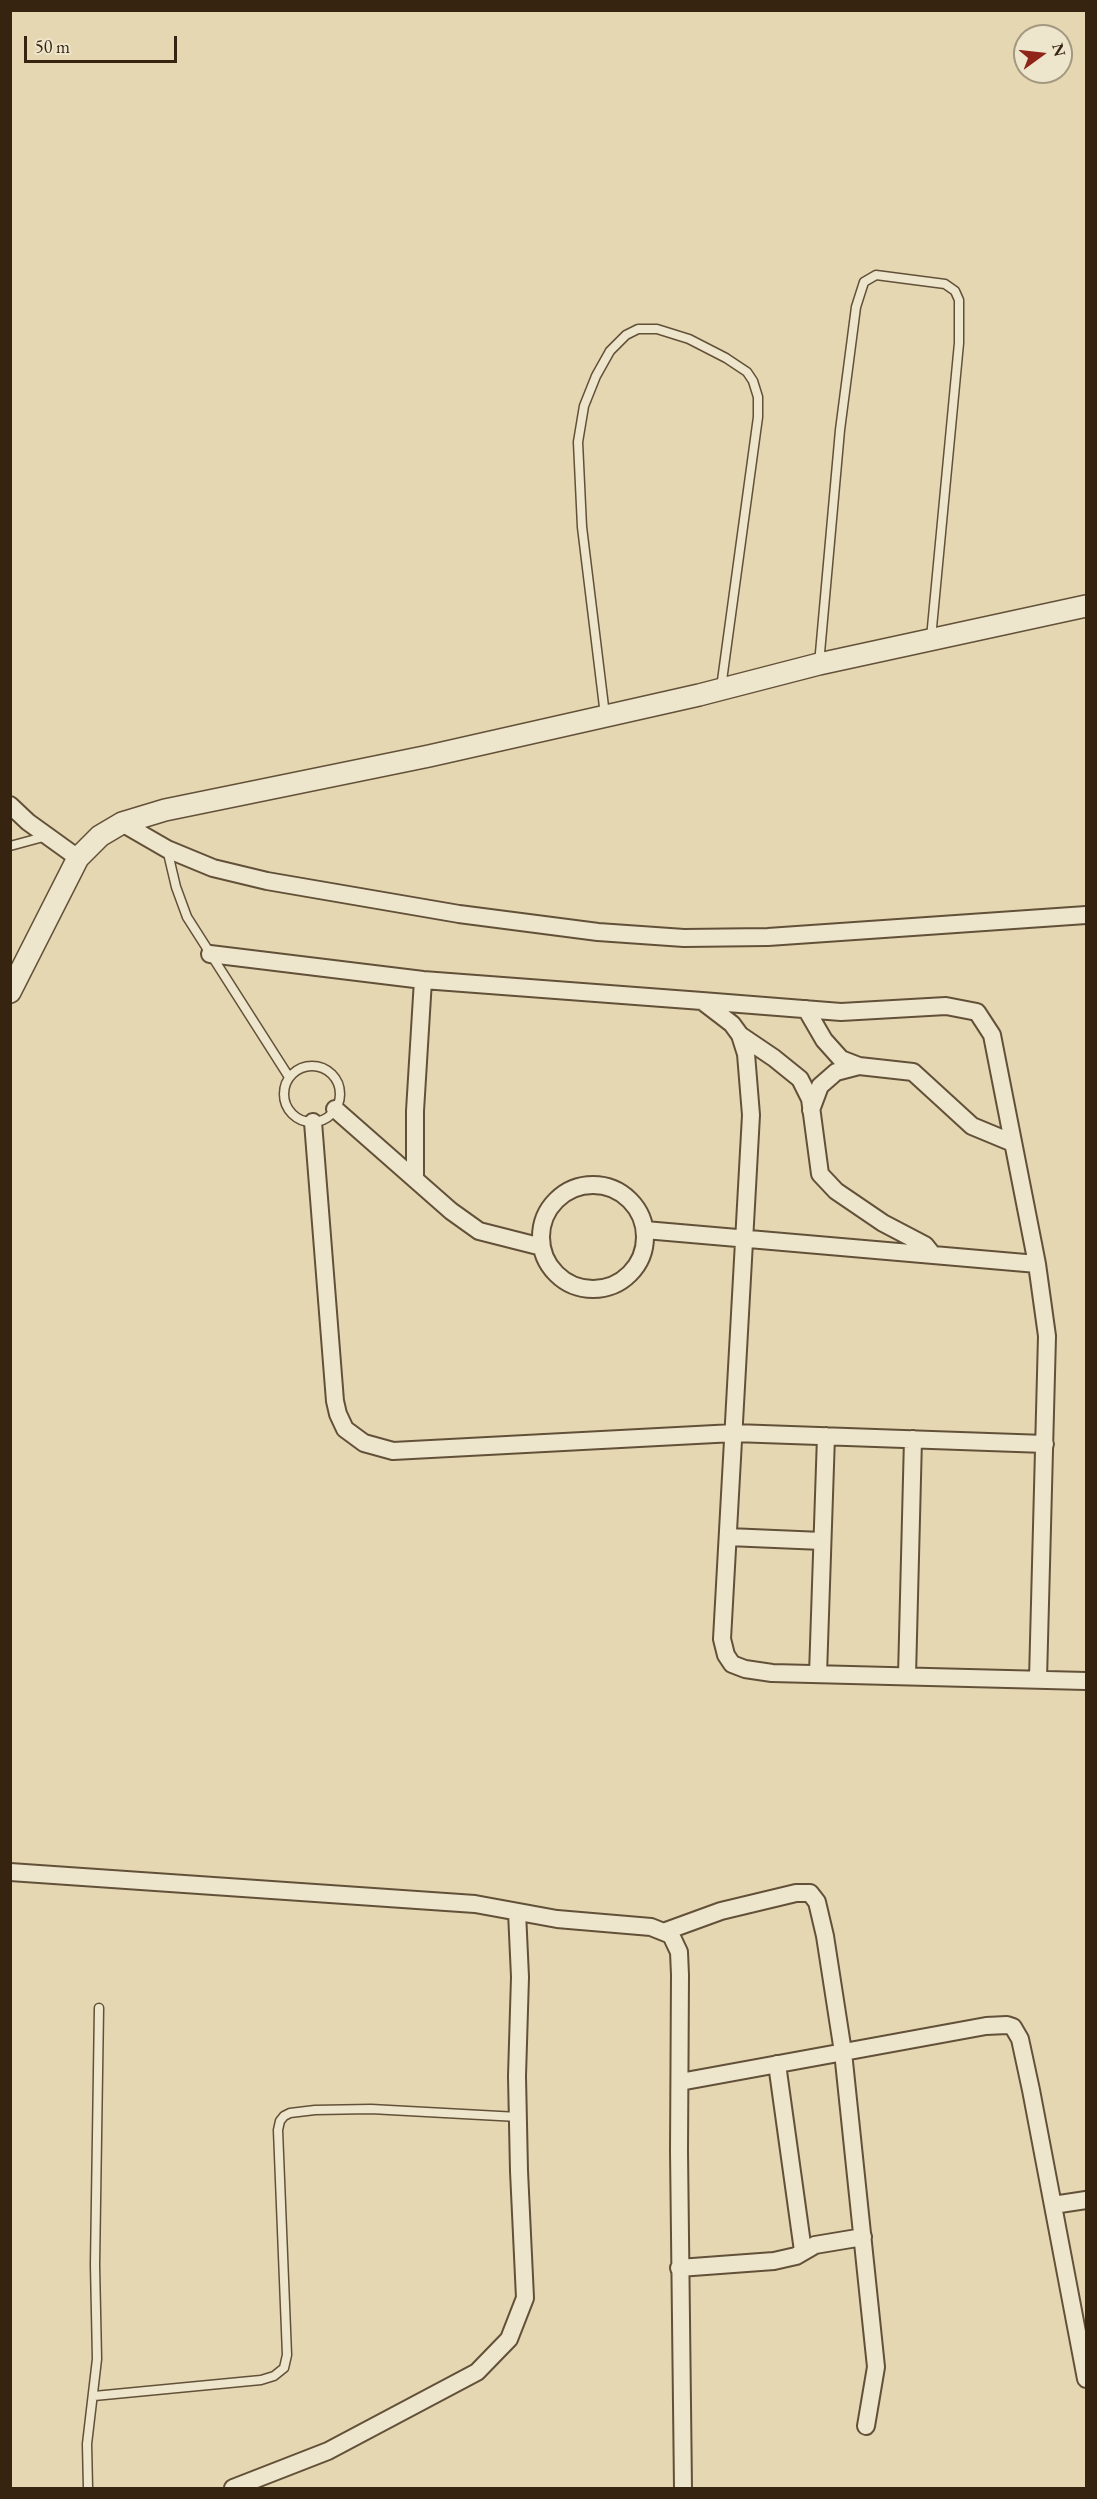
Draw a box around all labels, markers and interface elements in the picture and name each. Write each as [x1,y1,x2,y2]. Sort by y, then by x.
scale bar [27,24,180,62]
north arrow [1013,24,1073,84]
text: 50 m [35,35,70,58]
text: N [1047,41,1071,59]

